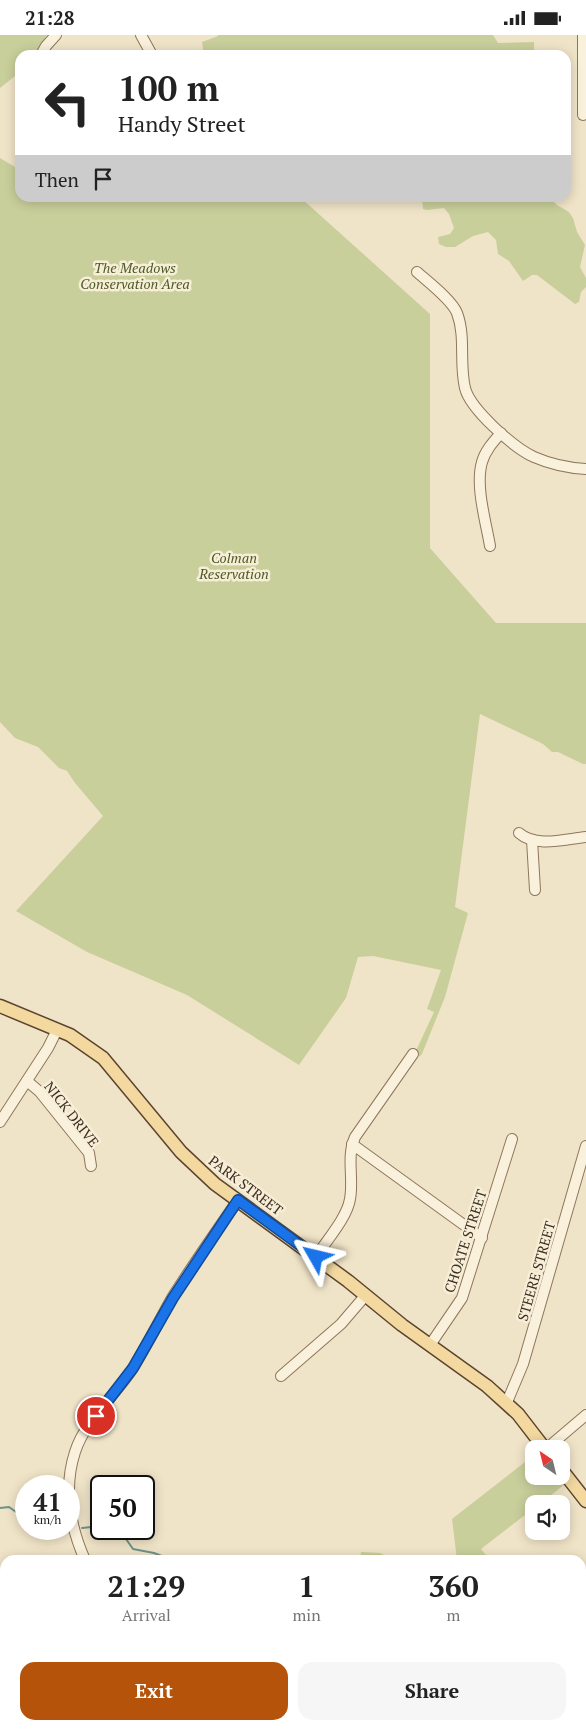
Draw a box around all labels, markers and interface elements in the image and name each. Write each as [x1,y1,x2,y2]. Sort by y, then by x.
text: 21:28 [25,5,74,30]
text: 100 m [118,65,219,111]
icon: left [35,70,100,135]
text: Handy Street [118,109,246,138]
icon: arrive [89,165,117,193]
text: Then [35,167,79,192]
park label: The Meadows Conservation Area [80,258,190,293]
park label: Colman Reservation [198,548,269,583]
street label: NICK DRIVE [40,1077,104,1151]
street label: PARK STREET [205,1151,287,1219]
street label: CHOATE STREET [439,1187,491,1295]
street label: STEERE STREET [513,1219,559,1323]
position arrow [289,1230,341,1282]
pin [75,1395,117,1437]
icon: arrive [82,1402,110,1430]
north arrow [525,1440,570,1485]
map controls [525,1440,570,1540]
speed limit sign: 50 [90,1475,155,1540]
text: 41 [33,1485,62,1518]
button: sound [525,1495,570,1540]
text: km/h [34,1512,61,1527]
text: 21:29 [107,1566,185,1606]
text: 1 [298,1566,315,1606]
text: 360 [428,1566,479,1606]
text: Arrival [122,1604,171,1626]
text: min [293,1604,321,1626]
text: m [446,1604,460,1626]
button: Exit [20,1662,288,1720]
button: Share [298,1662,566,1720]

